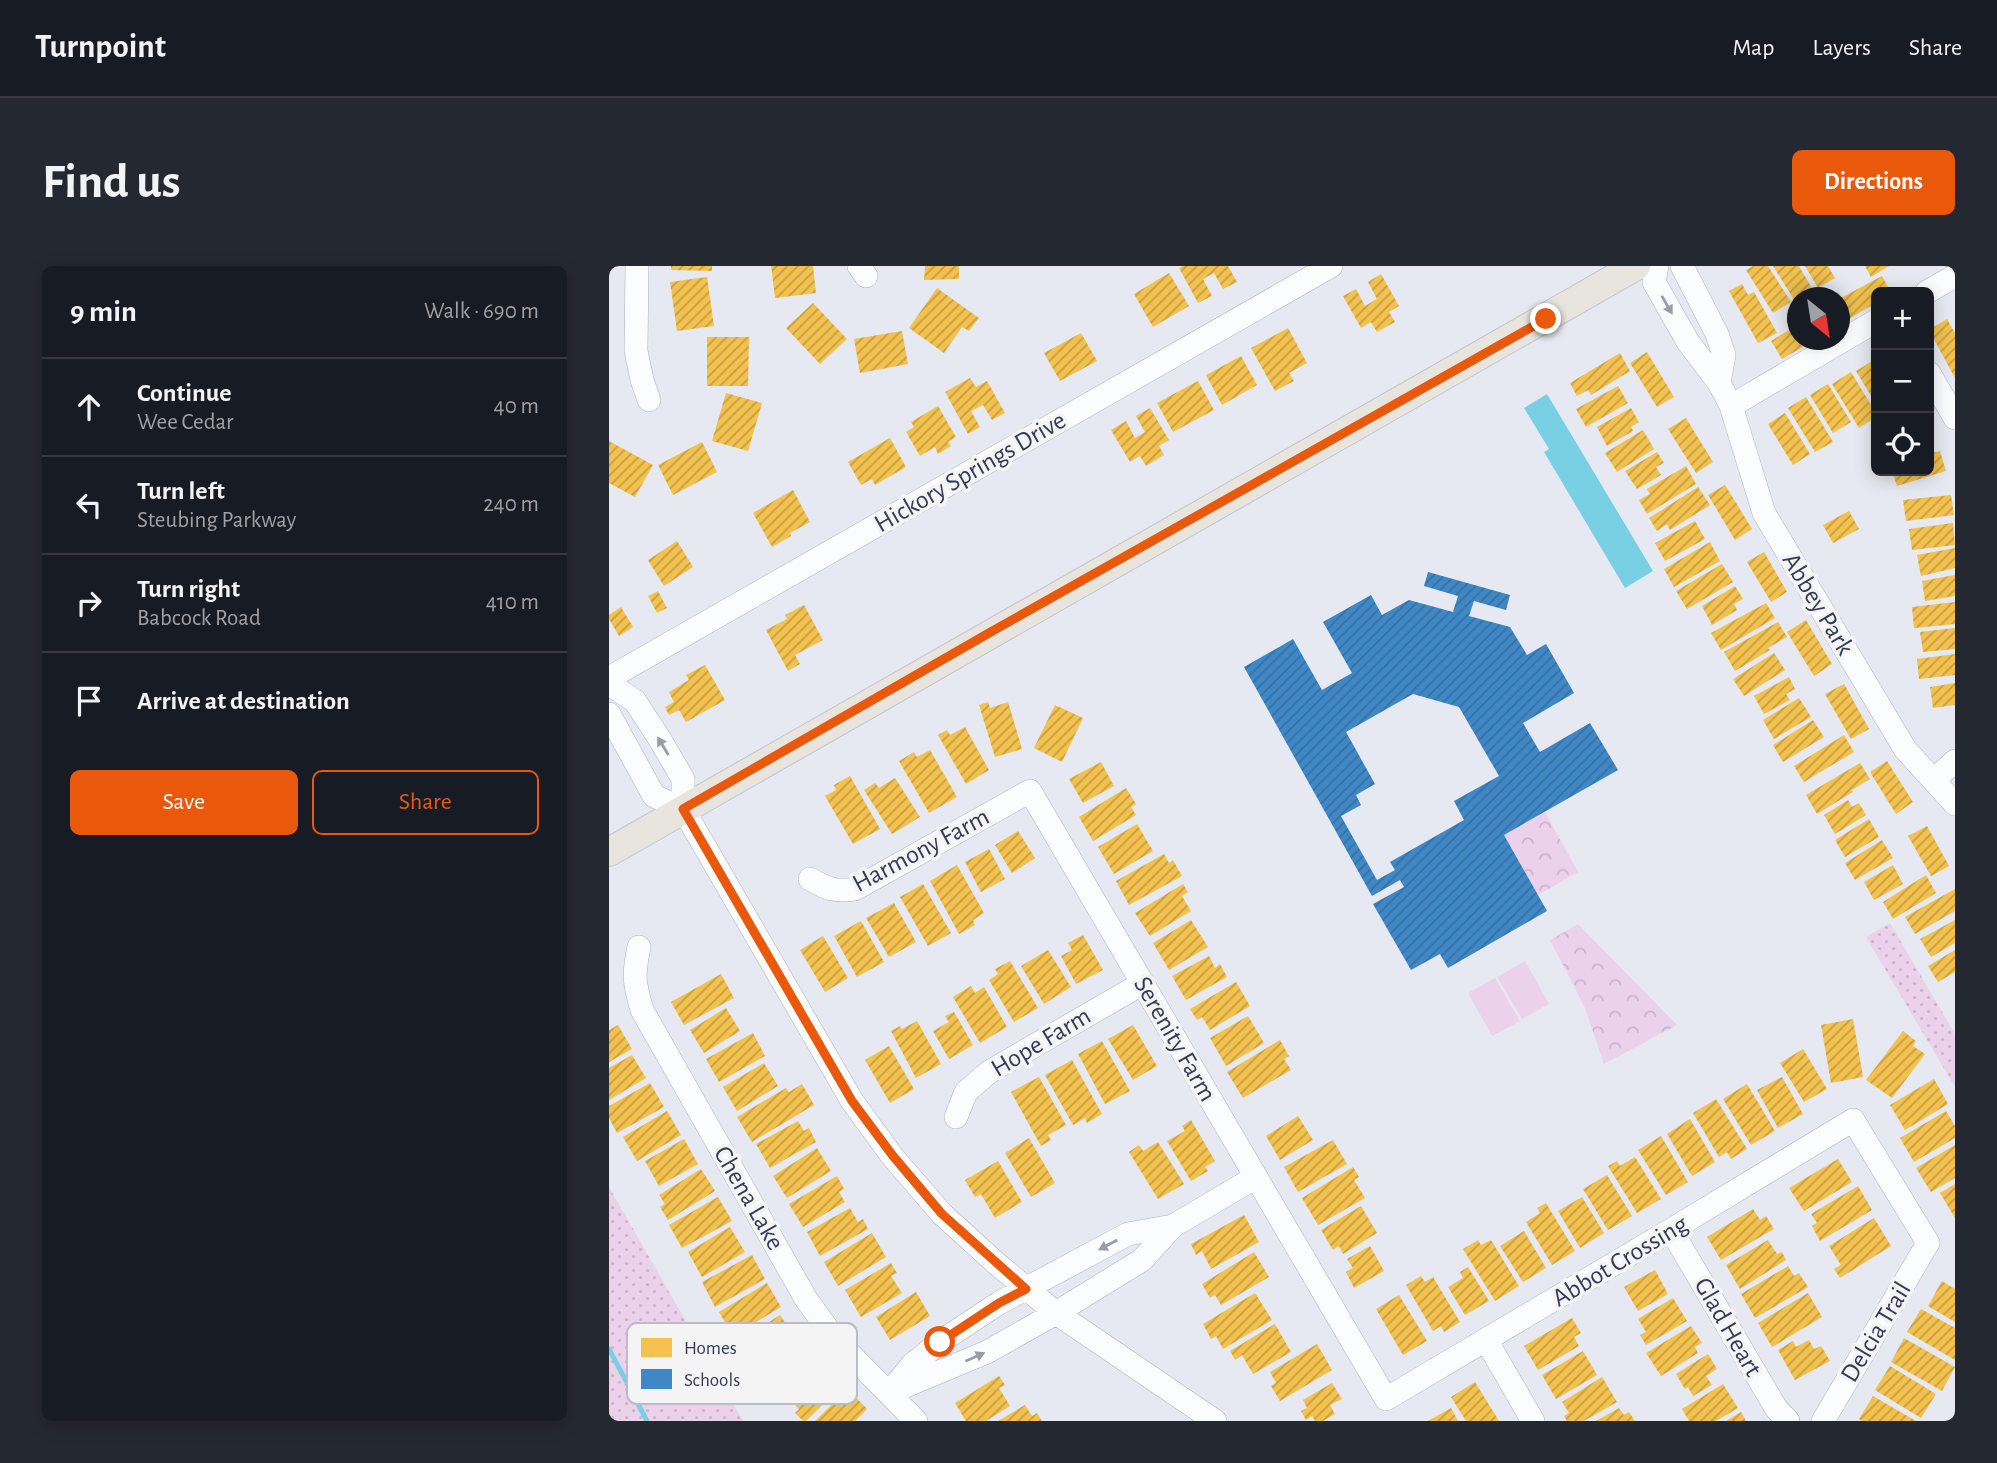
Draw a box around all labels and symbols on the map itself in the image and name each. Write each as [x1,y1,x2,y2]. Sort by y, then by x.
north arrow [1787,287,1850,350]
one-way arrow [1661,295,1673,315]
route end [1530,303,1561,334]
street label: Hickory Springs Drive [870,407,1070,537]
street label: Abbey Park [1777,548,1859,660]
one-way arrow [657,736,670,755]
street label: Harmony Farm [848,803,994,897]
street label: Serenity Farm [1129,972,1221,1106]
street label: Hope Farm [987,1002,1095,1082]
street label: Chena Lake [709,1142,789,1254]
street label: Abbot Crossing [1548,1210,1692,1312]
one-way arrow [1098,1239,1118,1251]
street label: Glad Heart [1689,1273,1767,1381]
street label: Delcia Trail [1836,1277,1916,1387]
legend [627,1323,857,1404]
route start [924,1326,955,1357]
text: Homes [684,1339,737,1358]
one-way arrow [965,1351,985,1363]
text: Schools [684,1371,740,1390]

